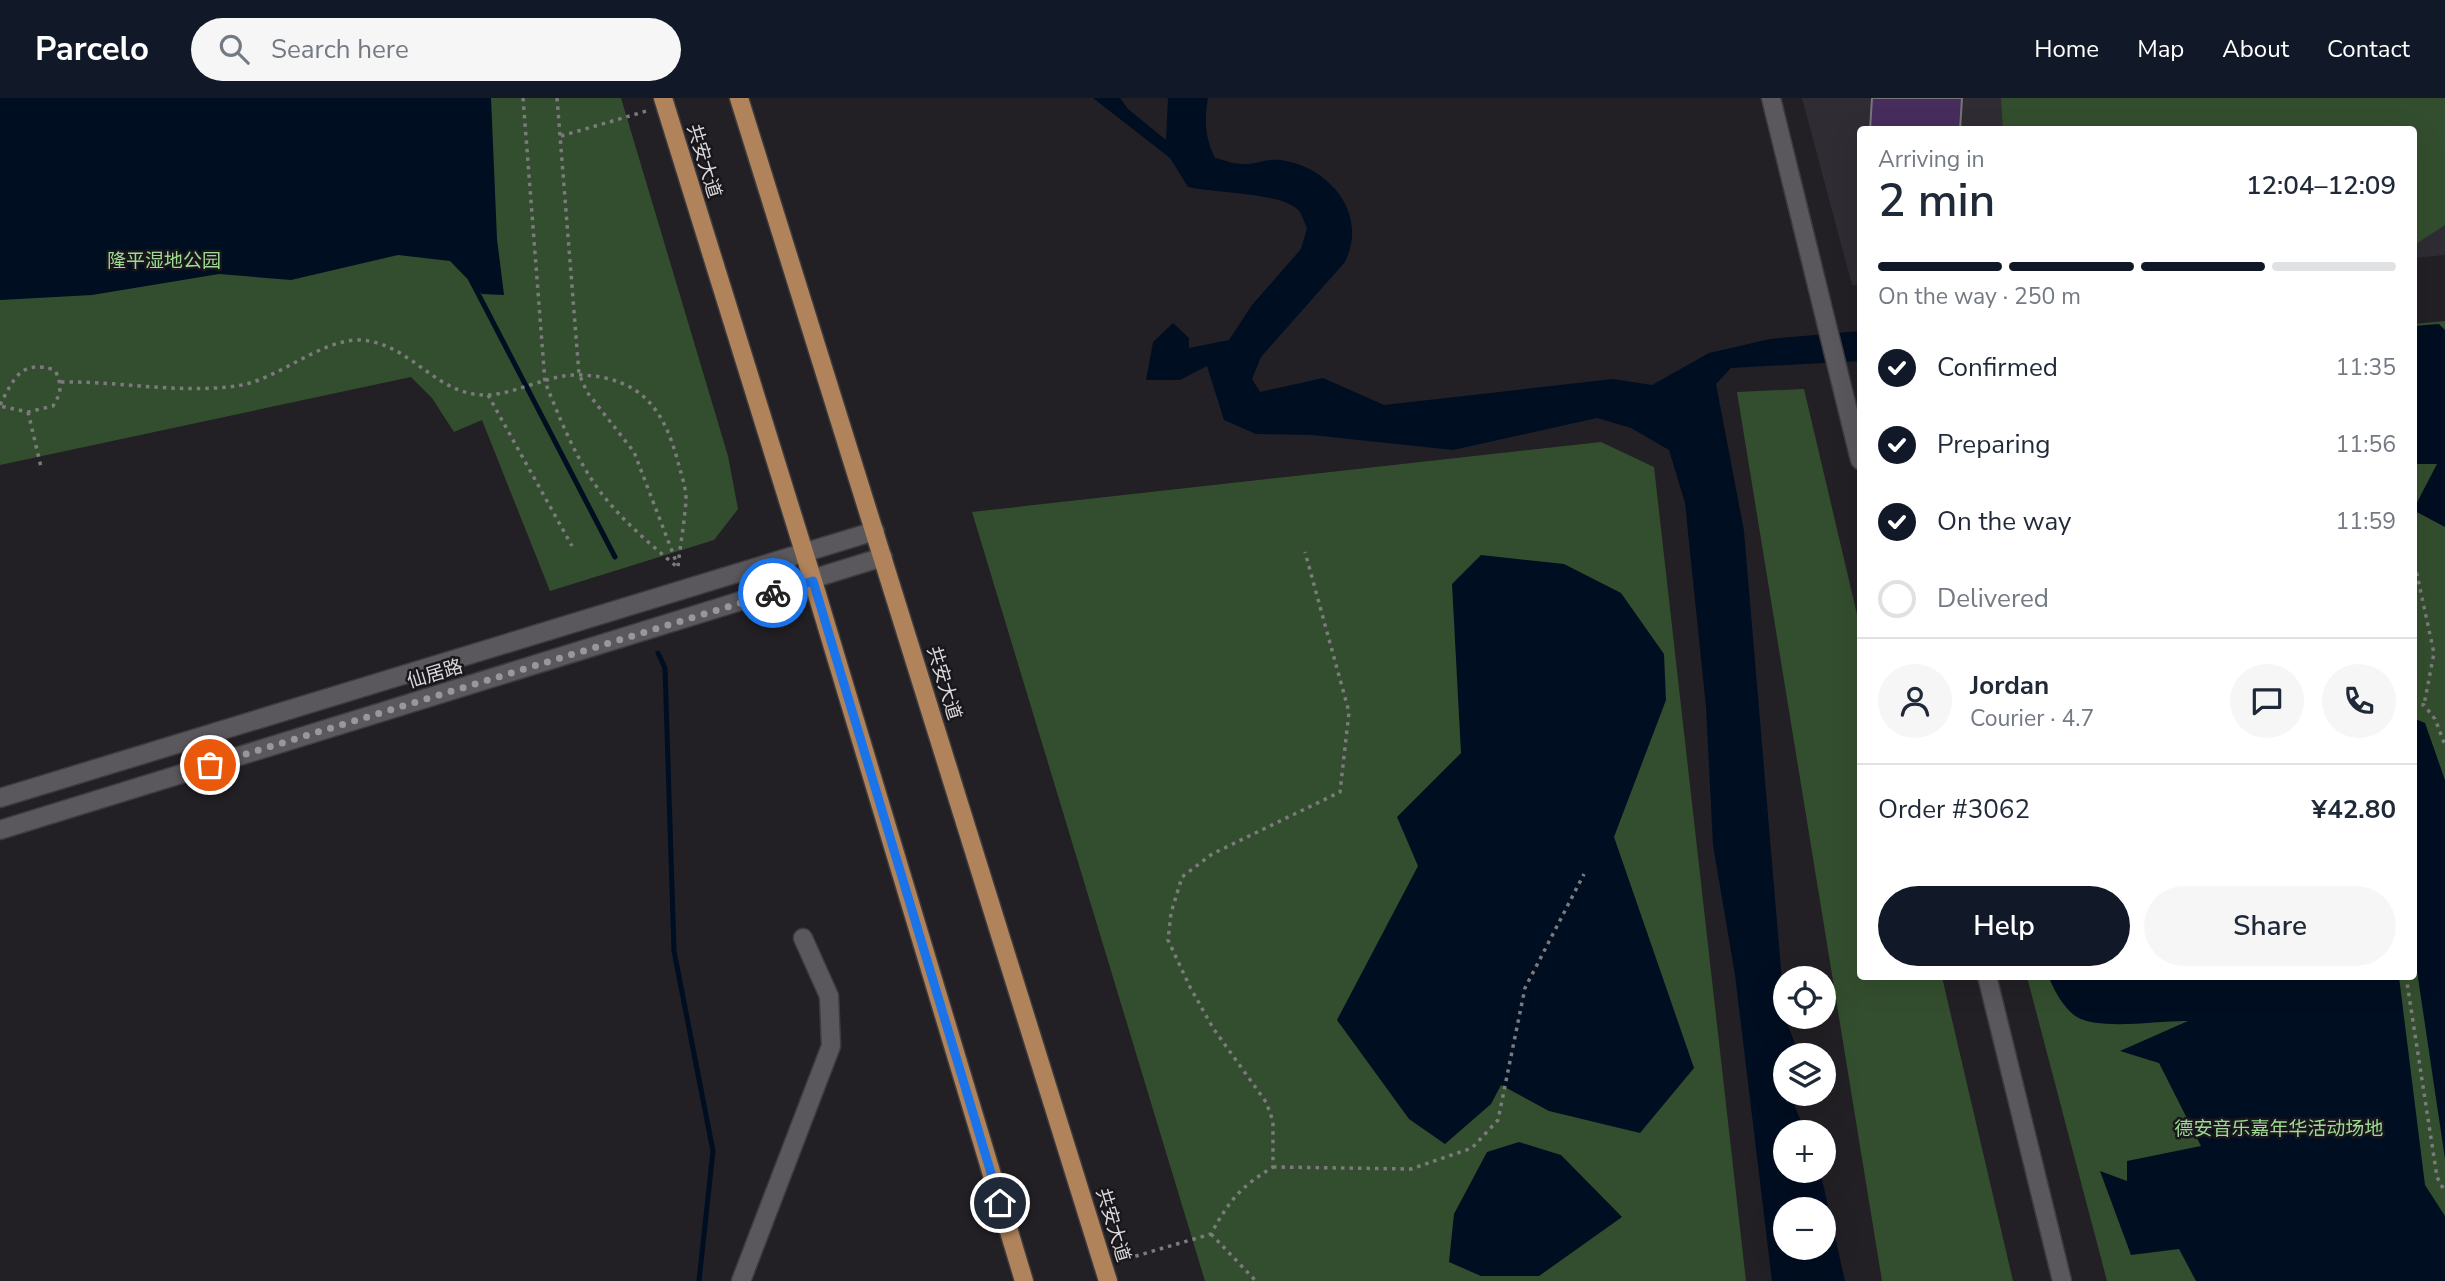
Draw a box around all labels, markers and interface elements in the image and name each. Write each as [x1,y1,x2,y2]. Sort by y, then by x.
search box [191,18,681,81]
text: Parcelo [35,27,149,72]
icon: search [215,30,253,68]
text: Search here [271,32,409,67]
text: Home [2034,33,2099,65]
text: Map [2137,33,2184,65]
text: About [2222,33,2289,65]
text: Contact [2327,33,2410,65]
street label: 共安大道 [680,121,728,201]
text: Arriving in [1878,144,1985,175]
text: 12:04–12:09 [2246,168,2396,203]
text: 2 min [1878,169,1995,232]
park label: 隆平湿地公园 [107,248,221,274]
text: On the way · 250 m [1878,281,2081,312]
icon: check [1878,349,1916,387]
text: Confirmed [1937,350,2058,385]
text: 11:35 [2336,352,2396,383]
icon: check [1878,426,1916,464]
text: Preparing [1937,427,2050,462]
text: 11:56 [2336,429,2396,460]
icon: check [1878,503,1916,541]
text: On the way [1937,504,2071,539]
text: 11:59 [2336,506,2396,537]
courier [738,558,808,628]
icon: bike [754,574,792,612]
text: Delivered [1937,581,2049,616]
street label: 共安大道 [920,643,968,723]
street label: 仙居路 [404,653,466,695]
button: person [1878,664,1952,738]
button: chat [2230,664,2304,738]
button: phone [2322,664,2396,738]
text: Jordan [1970,668,2049,703]
text: Courier · 4.7 [1970,703,2094,734]
pin [180,735,240,795]
icon: bag [191,746,229,784]
text: Order #3062 [1878,792,2030,827]
text: ¥42.80 [2312,792,2396,827]
button: Help [1878,886,2130,966]
button: Share [2144,886,2396,966]
map controls [1773,966,1836,1260]
button: locate [1773,966,1836,1029]
button: layers [1773,1043,1836,1106]
park label: 德安音乐嘉年华活动场地 [2174,1116,2384,1142]
button: + [1773,1120,1836,1183]
pin [970,1173,1030,1233]
icon: home [981,1184,1019,1222]
street label: 共安大道 [1089,1185,1137,1265]
button: − [1773,1197,1836,1260]

